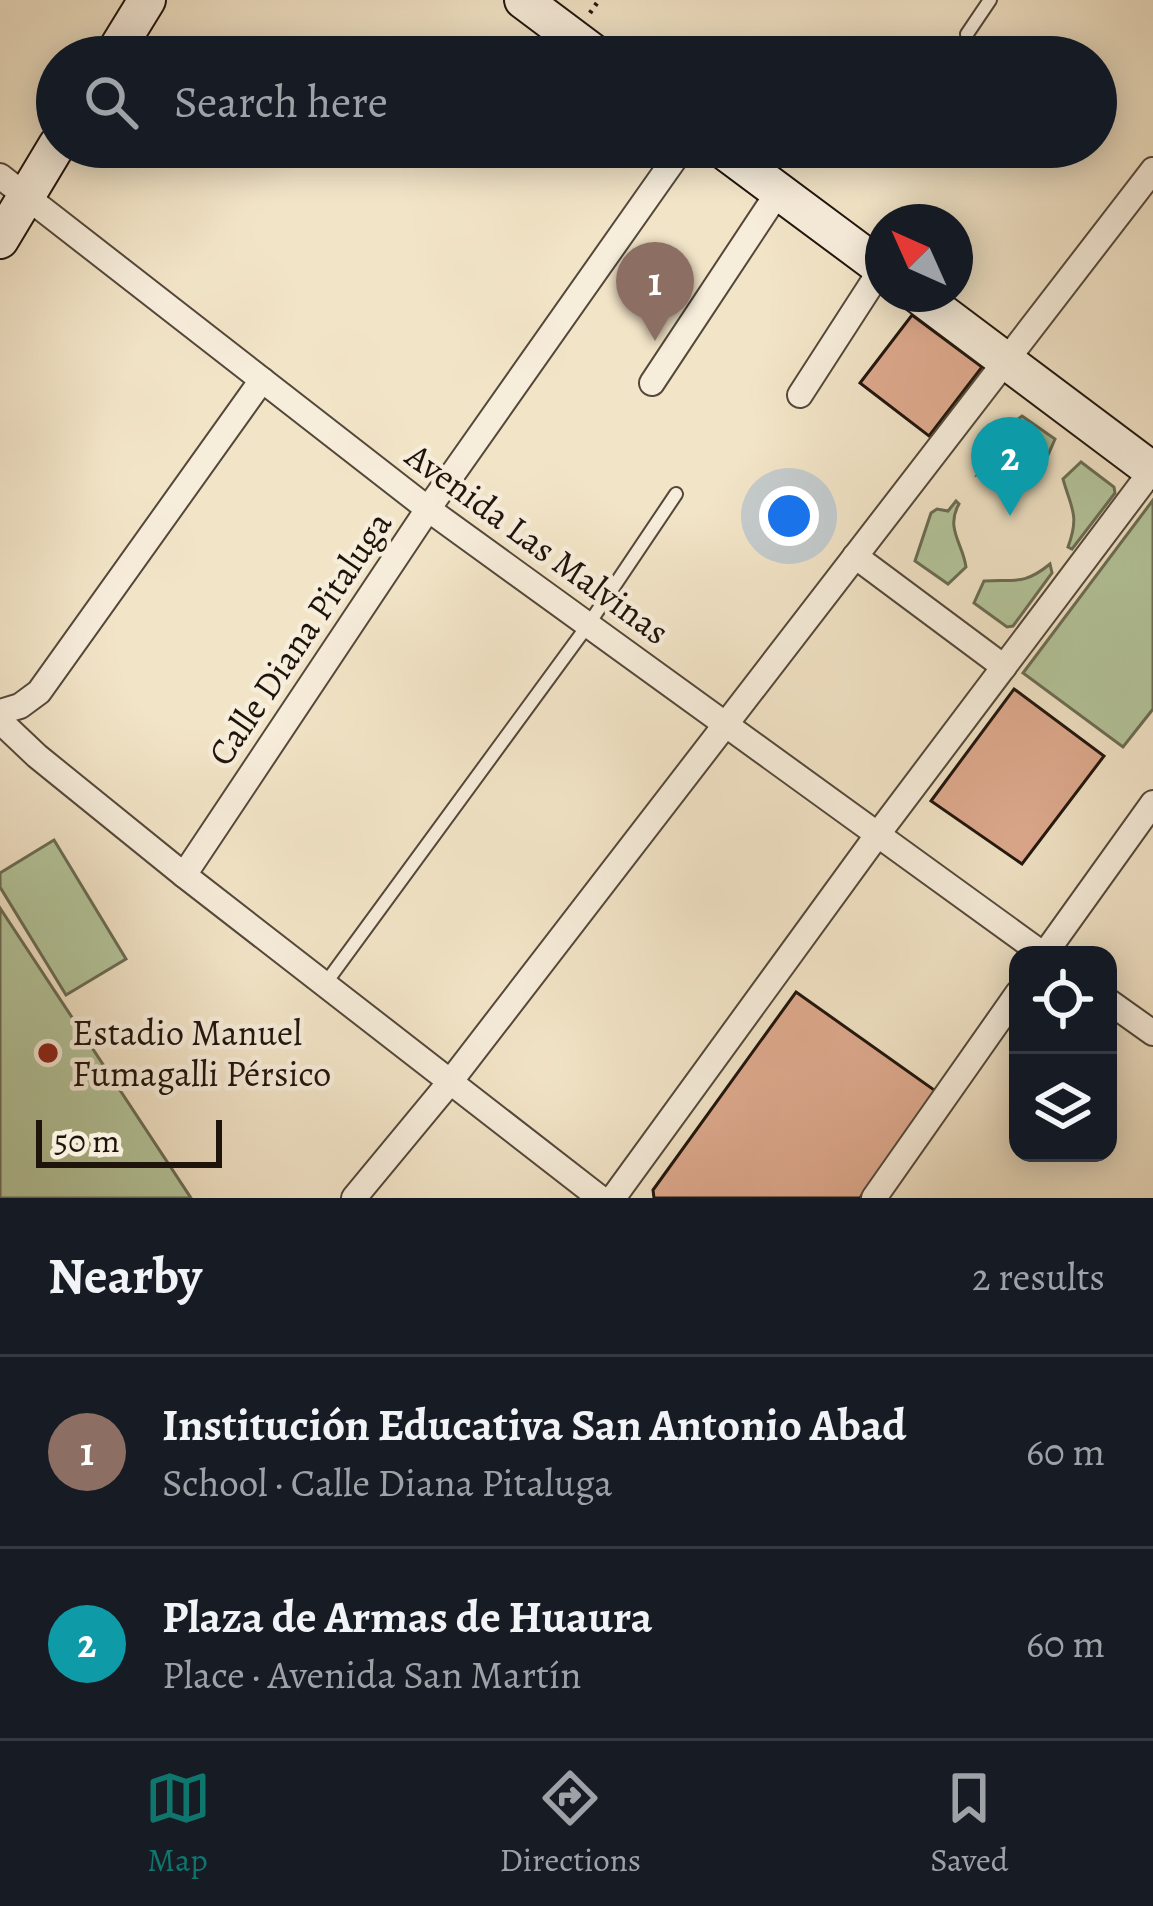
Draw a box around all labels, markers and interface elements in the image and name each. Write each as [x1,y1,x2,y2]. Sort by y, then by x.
search box [36,36,1117,168]
icon: search [78,69,144,135]
text: Search here [174,71,388,133]
north arrow [865,204,973,312]
pin: 1 [616,242,694,341]
pin: 2 [971,417,1049,516]
street label: Avenida Las Malvinas [395,431,679,656]
your location [759,486,819,546]
street label: Calle Diana Pitaluga [196,501,403,775]
map controls [1009,946,1117,1162]
button: locate [1009,946,1117,1054]
place label: Estadio Manuel Fumagalli Pérsico [72,1008,331,1098]
marker: Estadio Manuel Fumagalli Pérsico [35,1040,61,1066]
button: layers [1009,1054,1117,1162]
scale bar [36,1114,222,1167]
text: 50 m [54,1118,120,1163]
text: Nearby [48,1241,202,1311]
text: 2 results [972,1250,1105,1303]
text: Institución Educativa San Antonio Abad [162,1394,907,1456]
text: 1 [80,1425,94,1478]
text: 60 m [1026,1425,1105,1478]
text: School · Calle Diana Pitaluga [162,1456,612,1509]
text: Plaza de Armas de Huaura [162,1586,652,1648]
text: 2 [78,1617,96,1670]
text: 60 m [1026,1617,1105,1670]
text: Place · Avenida San Martín [162,1648,581,1701]
tab: Map [145,1765,211,1882]
tab: Directions [500,1765,641,1882]
tab: Saved [930,1765,1008,1882]

